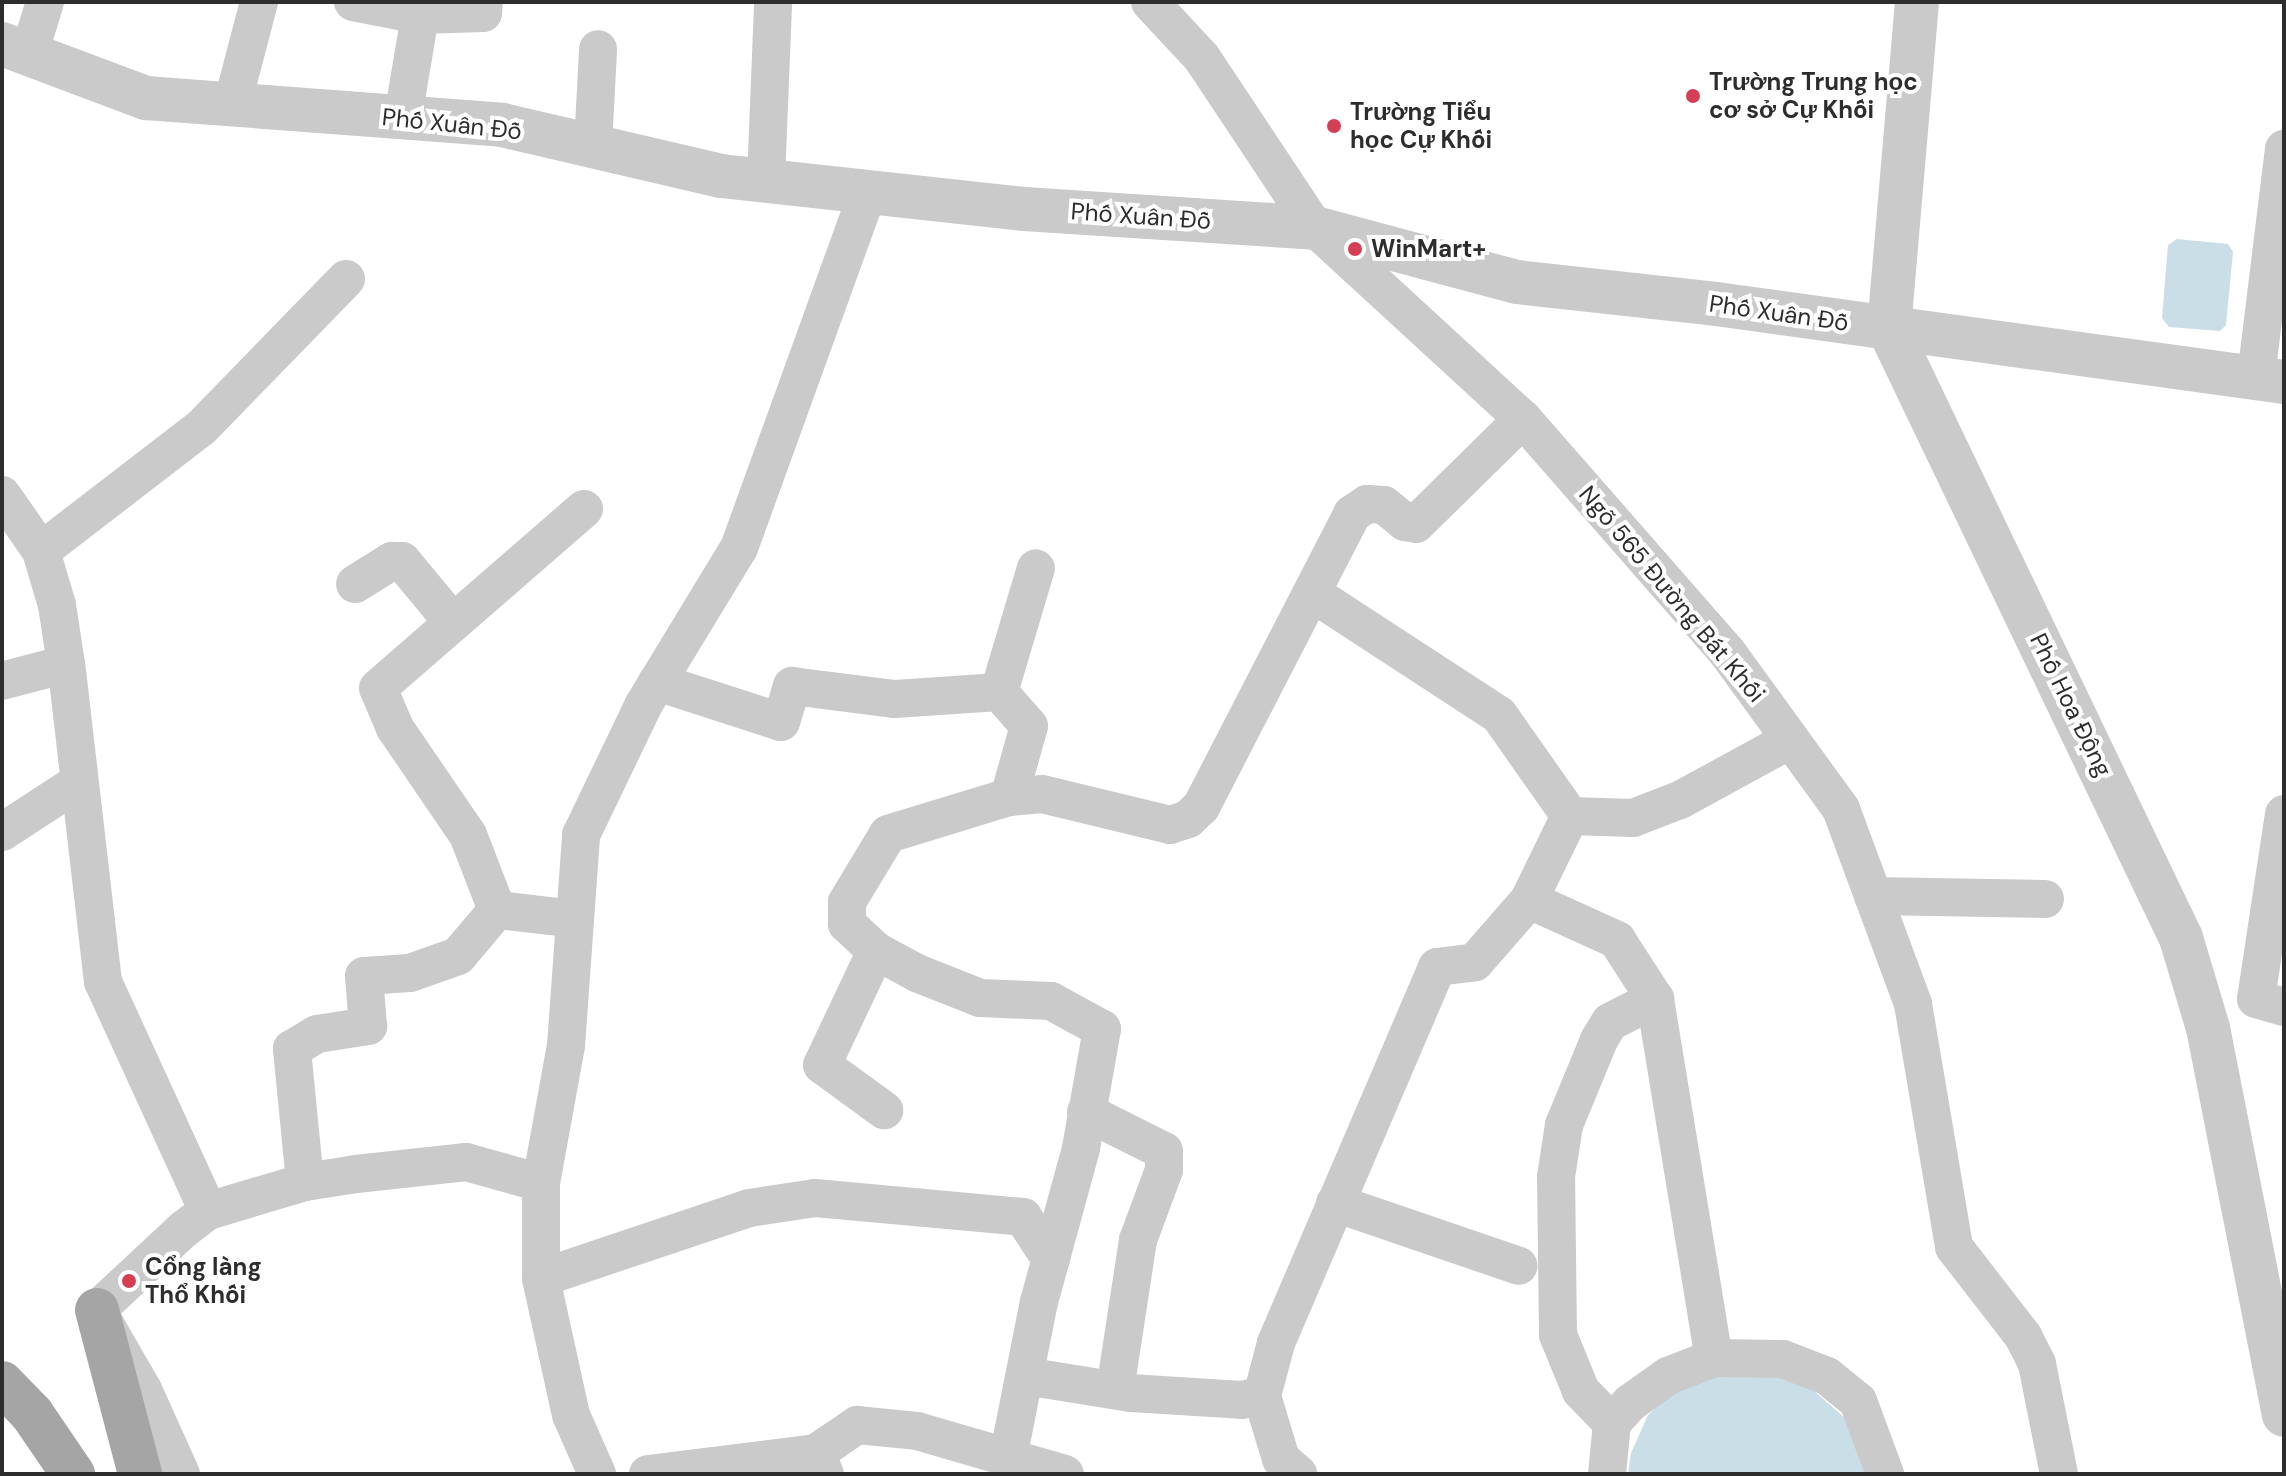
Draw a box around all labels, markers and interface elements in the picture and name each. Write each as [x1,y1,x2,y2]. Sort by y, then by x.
place label: Trường Trung học cơ sở Cự Khối [1709,68,1918,124]
marker: Trường Trung học cơ sở Cự Khối [1684,87,1702,105]
place label: Trường Tiểu học Cự Khối [1350,98,1492,154]
street label: Phố Xuân Đỗ [381,102,523,146]
marker: Trường Tiểu học Cự Khối [1325,117,1343,135]
street label: Phố Xuân Đỗ [1070,197,1212,235]
place label: WinMart+ [1371,235,1486,263]
marker: WinMart+ [1346,240,1364,258]
street label: Phố Xuân Đỗ [1707,289,1851,337]
street label: Ngõ 565 Đường Bát Khối [1573,480,1771,708]
street label: Phố Hoa Động [2024,629,2118,781]
place label: Cổng làng Thổ Khối [145,1253,262,1309]
marker: Cổng làng Thổ Khối [120,1272,138,1290]

